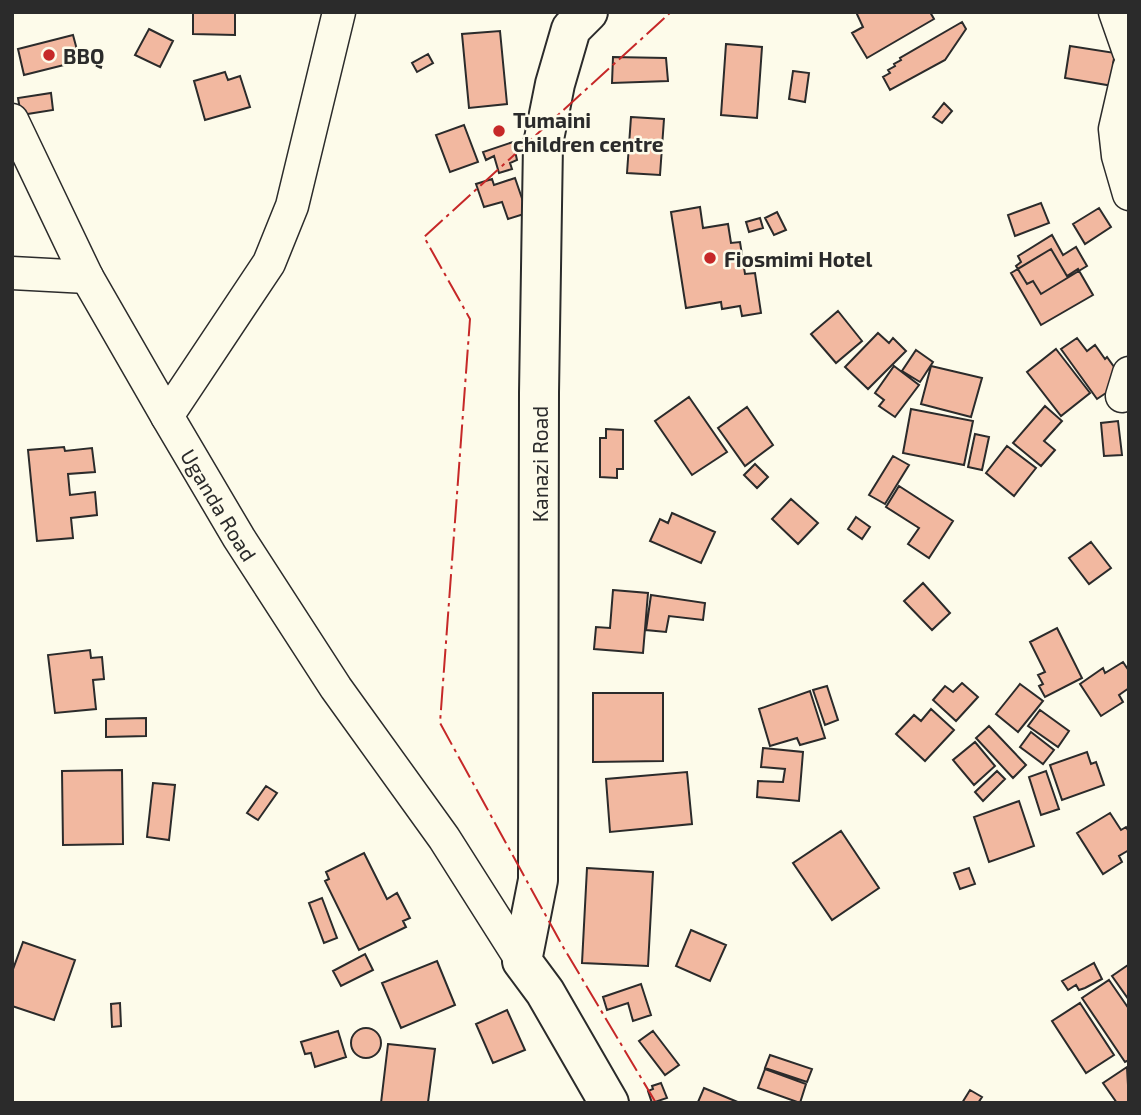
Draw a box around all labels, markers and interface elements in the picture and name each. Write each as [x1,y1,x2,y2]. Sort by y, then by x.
place label: BBQ [63,43,104,69]
marker: BBQ [41,47,57,63]
place label: Tumaini children centre [513,107,664,156]
marker: Tumaini children centre [491,123,507,139]
place label: Fiosmimi Hotel [724,246,872,271]
marker: Fiosmimi Hotel [702,250,718,266]
street label: Kanazi Road [527,406,552,522]
street label: Uganda Road [177,444,263,565]

